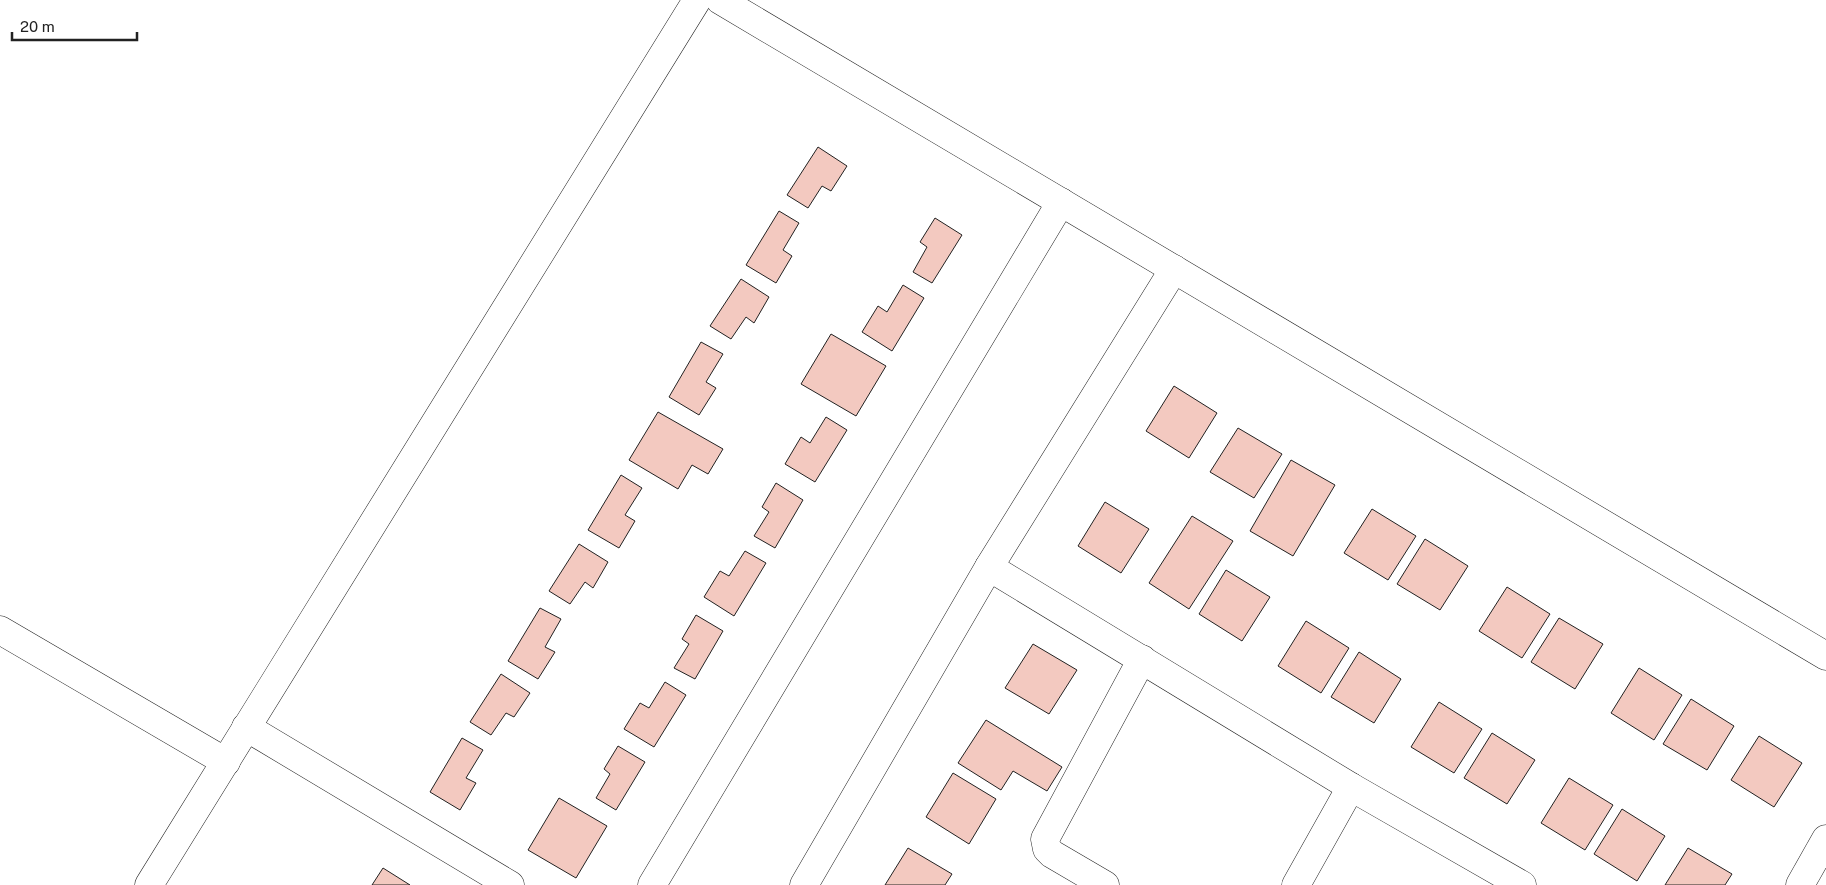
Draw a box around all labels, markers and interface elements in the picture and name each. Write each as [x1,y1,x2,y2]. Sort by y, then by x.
scale bar [12,10,138,42]
text: 20 m [20,18,55,35]

